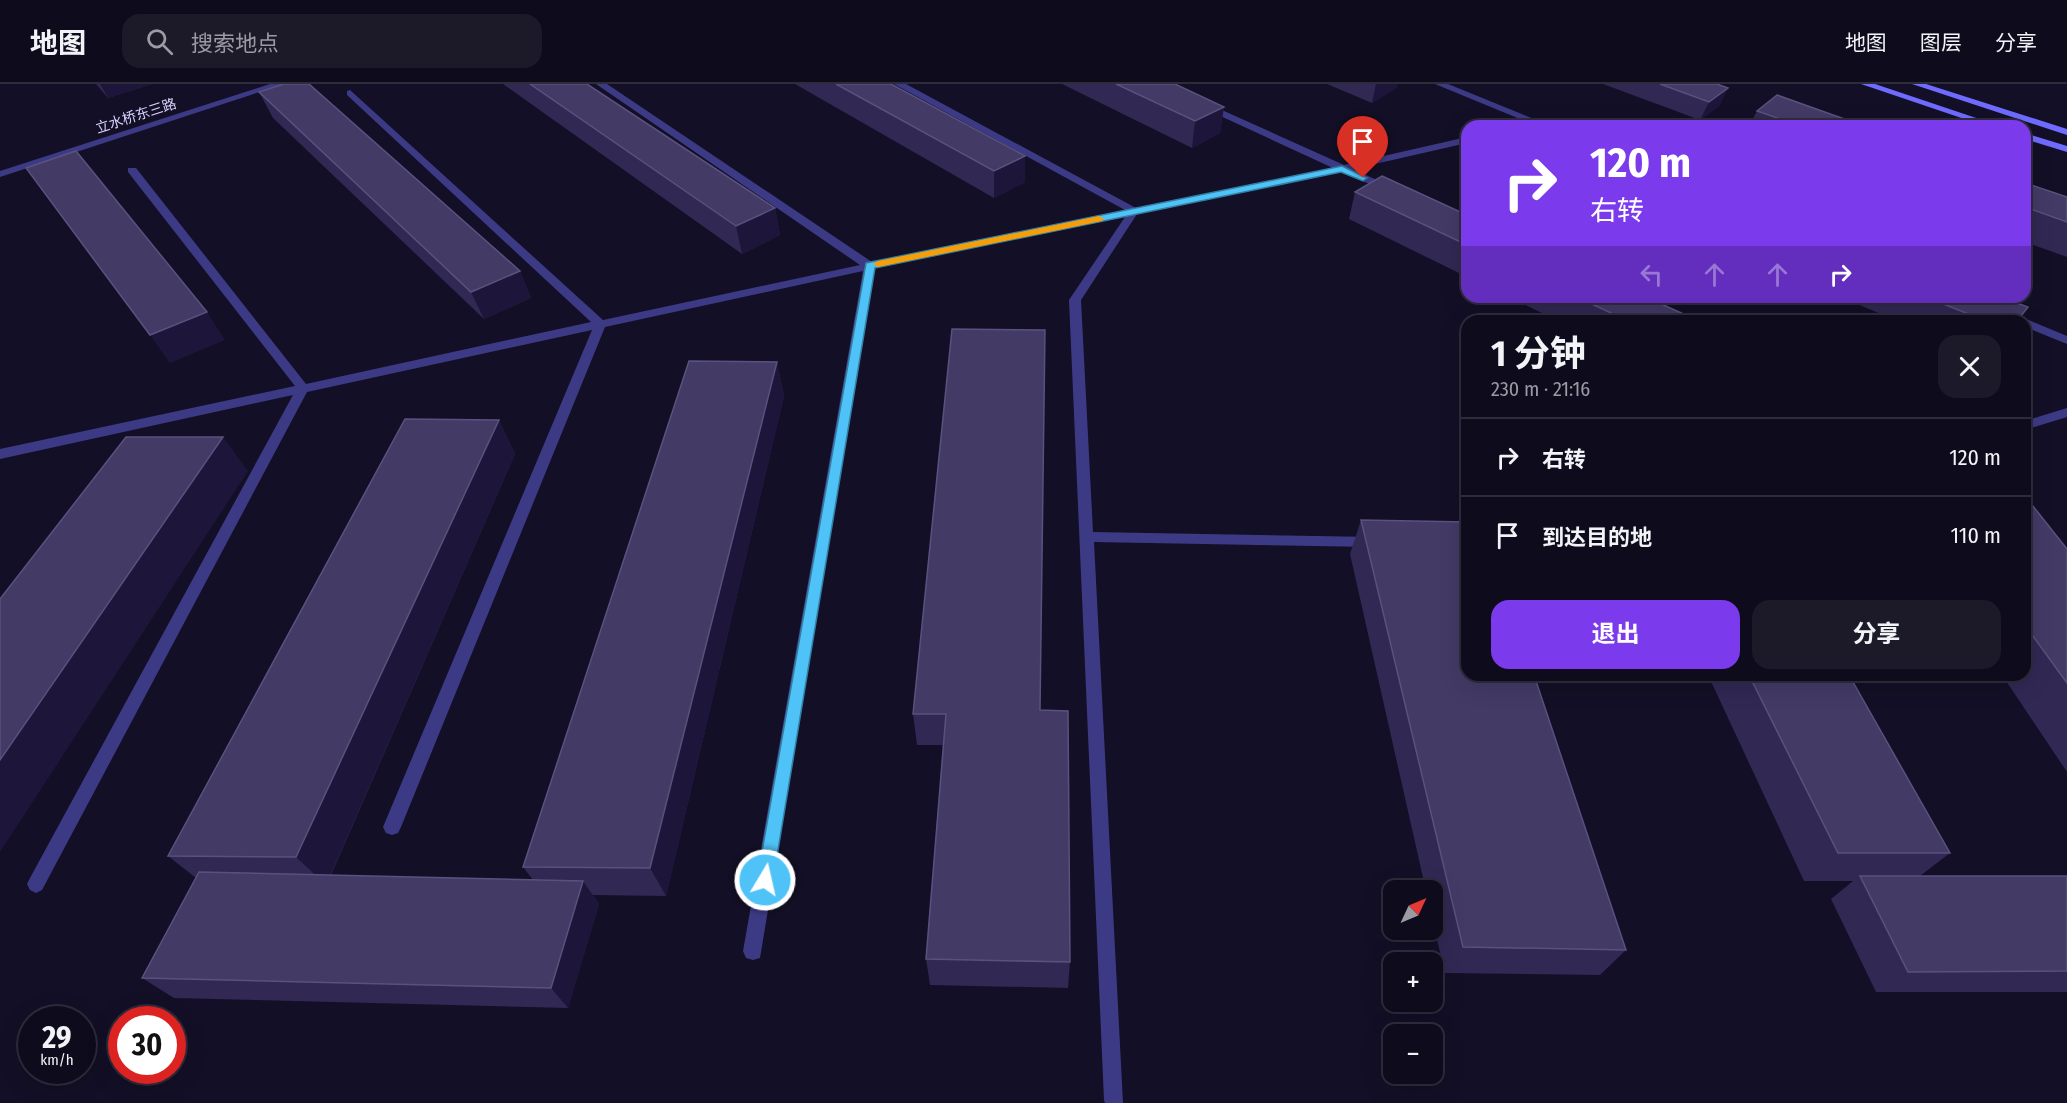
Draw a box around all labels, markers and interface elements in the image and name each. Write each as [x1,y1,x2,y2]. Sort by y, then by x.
search box [122,14,542,68]
icon: search [143,25,176,58]
text: 地图 [30,27,86,60]
text: 搜索地点 [191,30,279,57]
text: 地图 [1845,30,1887,56]
text: 图层 [1920,30,1962,56]
text: 分享 [1995,30,2037,56]
street label: 立水桥东三路 [93,95,179,137]
pin [1337,116,1388,178]
icon: arrive [1346,125,1379,158]
text: 120 m [1590,138,1691,188]
icon: right [1491,144,1569,222]
text: 右转 [1590,195,1644,227]
icon: left [1635,258,1668,291]
icon: ahead [1698,258,1731,291]
icon: ahead [1761,258,1794,291]
icon: right [1824,258,1857,291]
text: 1 分钟 [1491,332,1586,376]
button: close [1938,335,2001,398]
text: 230 m · 21:16 [1491,377,1590,401]
icon: right [1491,441,1524,474]
text: 120 m [1949,444,2001,471]
text: 右转 [1542,446,1586,473]
icon: arrive [1491,519,1524,552]
text: 110 m [1951,522,2001,549]
text: 到达目的地 [1542,524,1652,551]
button: 退出 [1491,600,1740,669]
button: 分享 [1752,600,2001,669]
position arrow [733,848,797,912]
north arrow [1383,880,1443,940]
map controls [1383,880,1443,1084]
button: + [1383,952,1443,1012]
speed limit sign: 30 [108,1006,186,1084]
text: 29 [42,1020,72,1056]
button: − [1383,1024,1443,1084]
text: km/h [40,1051,74,1069]

